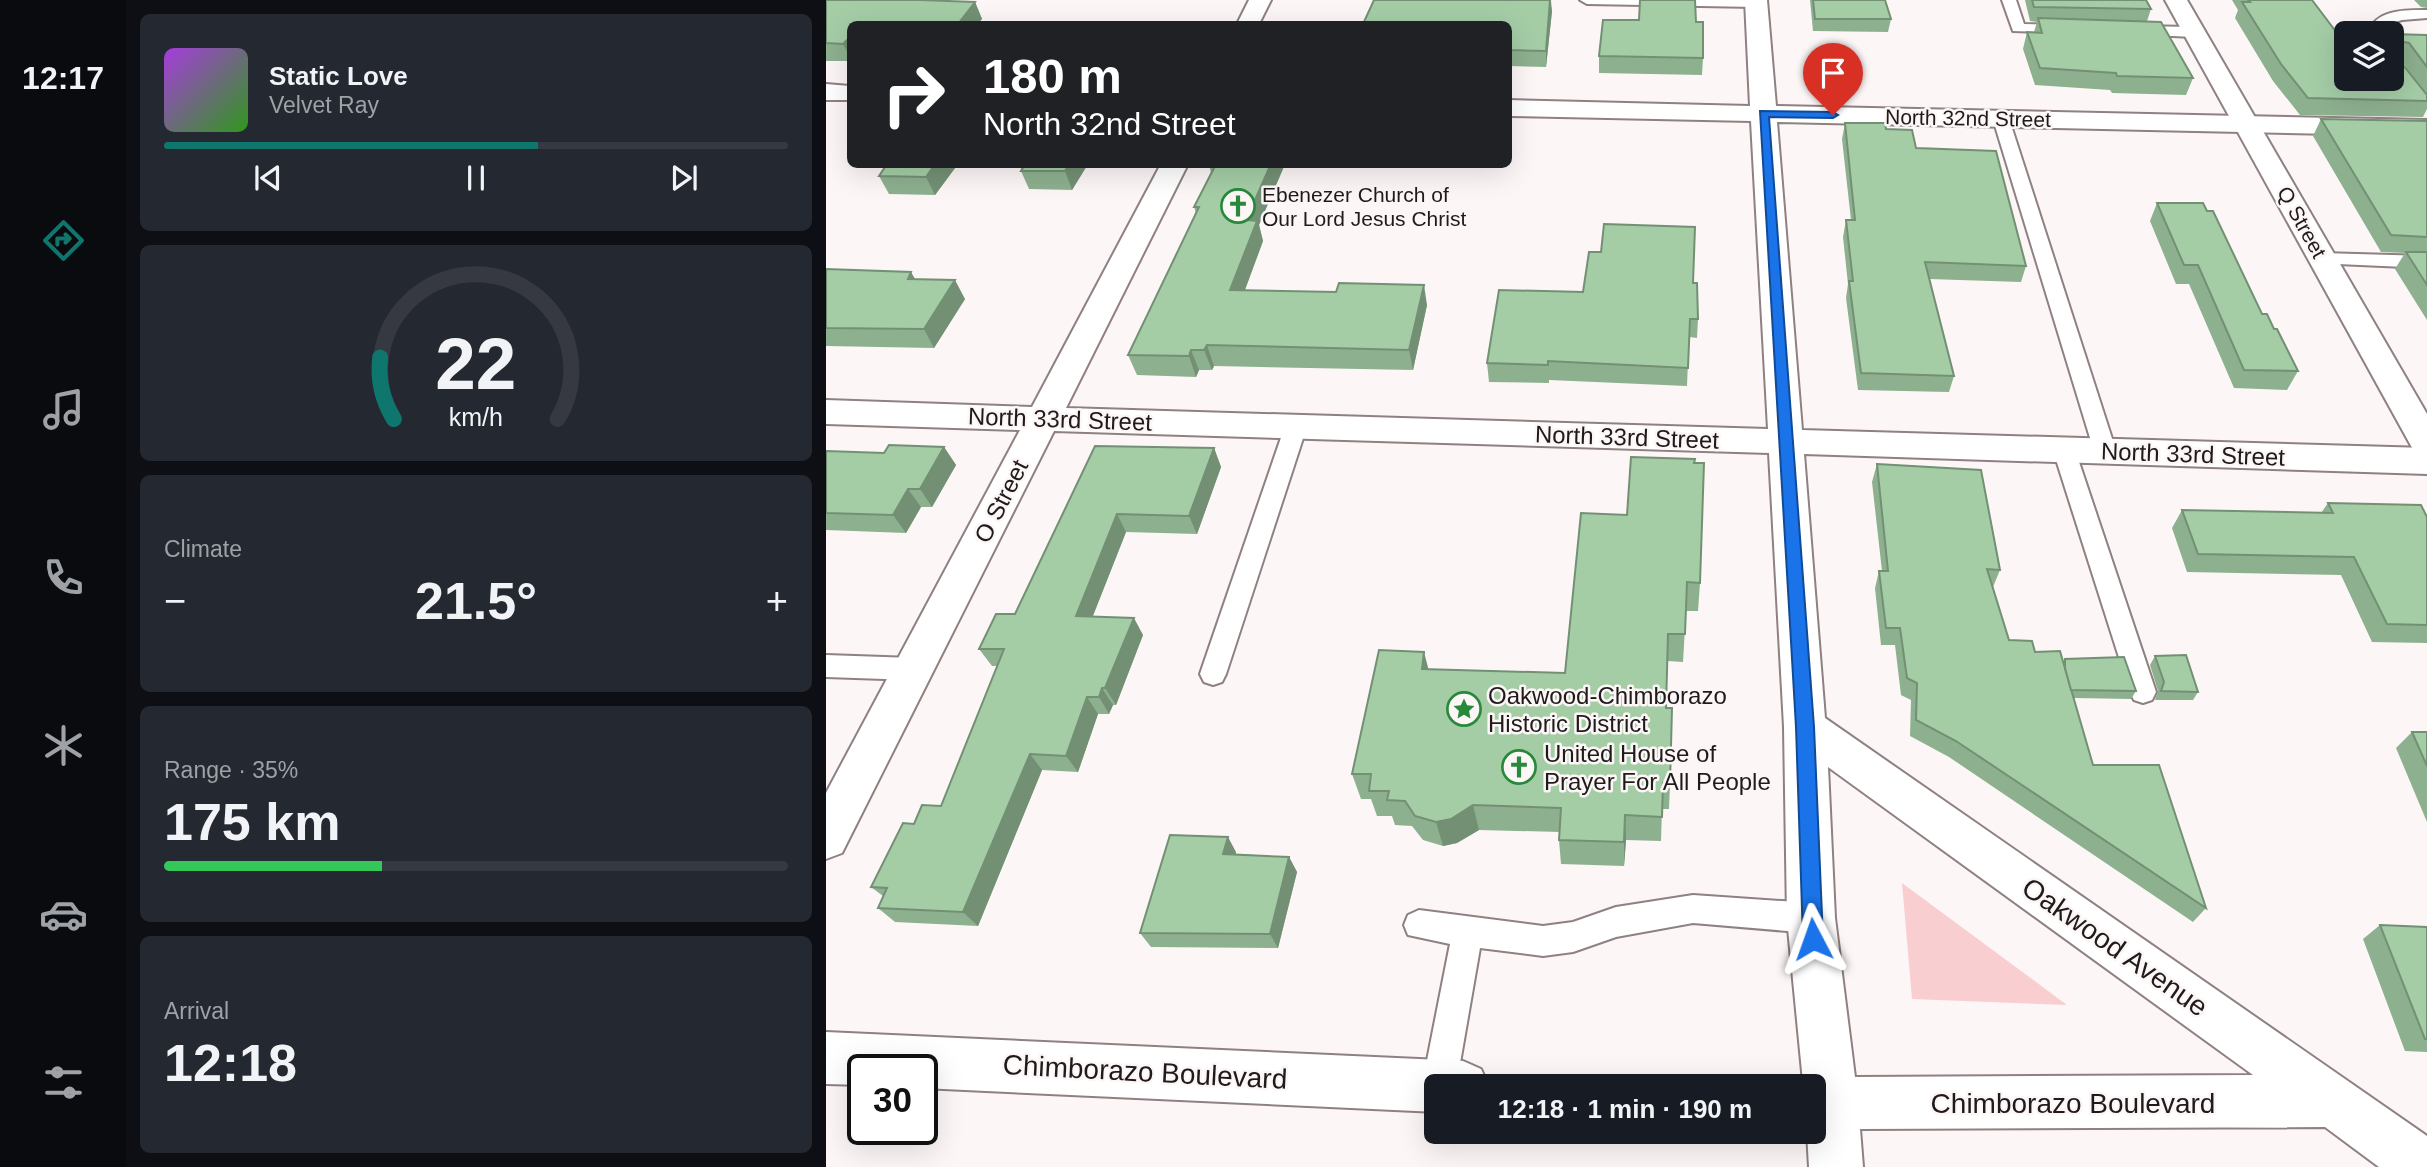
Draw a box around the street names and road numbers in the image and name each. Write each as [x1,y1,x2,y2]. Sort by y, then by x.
street label: North 32nd Street [1885,105,2051,131]
street label: Q Street [2273,182,2331,262]
street label: North 33rd Street [968,402,1153,436]
street label: North 33rd Street [1535,420,1720,454]
street label: North 33rd Street [2101,437,2286,471]
street label: O Street [969,455,1033,547]
street label: Oakwood Avenue [2016,872,2214,1022]
street label: Chimborazo Boulevard [1002,1049,1288,1095]
street label: Chimborazo Boulevard [1931,1088,2215,1119]

